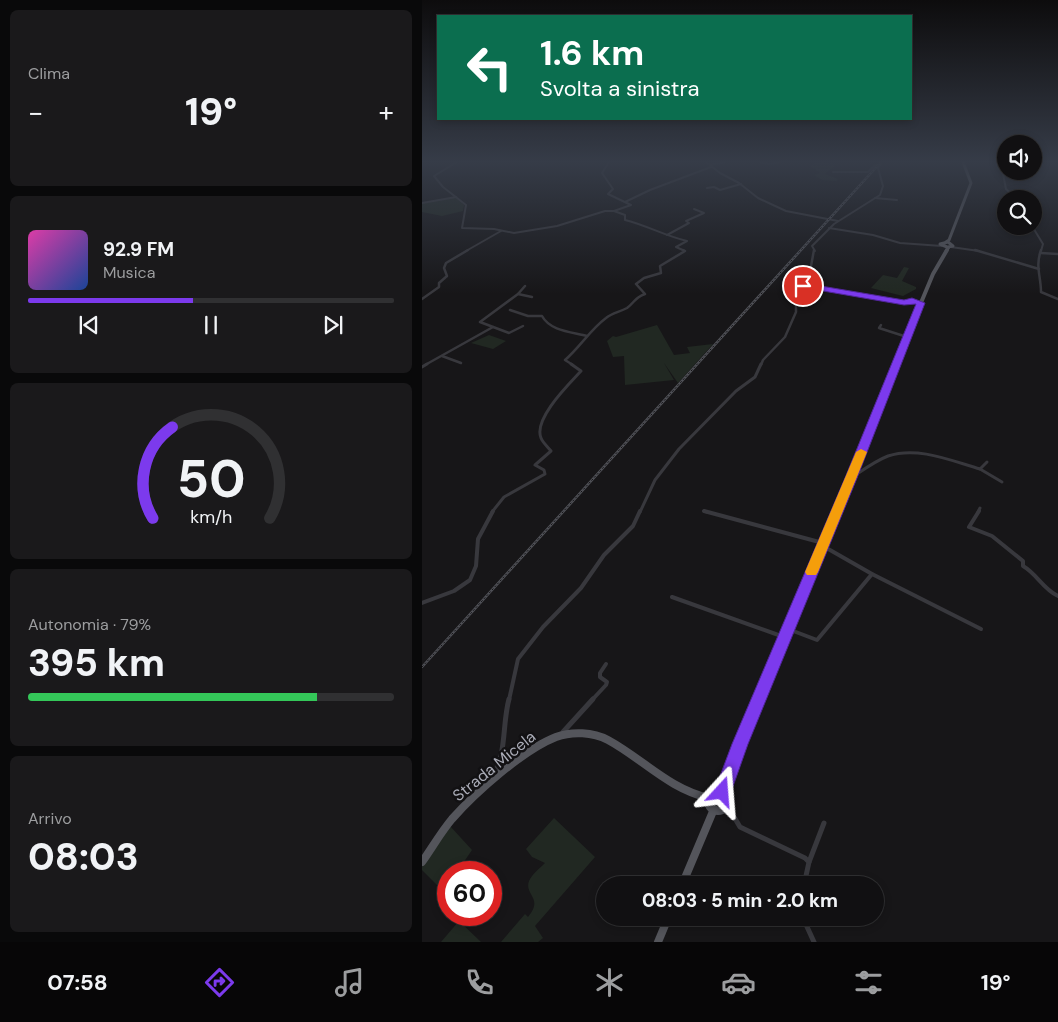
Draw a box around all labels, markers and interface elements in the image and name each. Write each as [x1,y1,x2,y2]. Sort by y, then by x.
text: 1.6 km [540,30,644,76]
icon: left [457,35,522,100]
text: Clima [28,63,70,84]
text: Svolta a sinistra [540,74,700,103]
text: 19° [185,87,237,137]
text: − [28,94,43,131]
text: + [379,94,394,131]
map controls [997,135,1042,235]
button: sound [997,135,1042,180]
button: search [997,190,1042,235]
text: 92.9 FM [103,237,174,262]
text: Musica [103,262,155,283]
pin [782,265,824,307]
icon: arrive [789,272,817,300]
icon: previous [75,311,103,339]
icon: pause [197,311,225,339]
icon: next [319,311,347,339]
text: 50 [177,445,245,513]
text: km/h [190,505,232,529]
text: Autonomia · 79% [28,614,151,635]
text: 395 km [28,638,165,688]
street label: Strada Micela [448,726,540,806]
position arrow [695,765,747,817]
text: Arrivo [28,808,72,829]
text: 08:03 [28,832,139,882]
speed limit sign: 60 [437,861,502,926]
text: 08:03 · 5 min · 2.0 km [642,888,838,913]
icon: directions [202,965,237,1000]
icon: music [332,965,367,1000]
icon: phone [462,965,497,1000]
icon: climate [592,965,627,1000]
icon: car [721,965,756,1000]
icon: filters [851,965,886,1000]
text: 07:58 [47,968,108,997]
text: 19° [981,968,1011,997]

